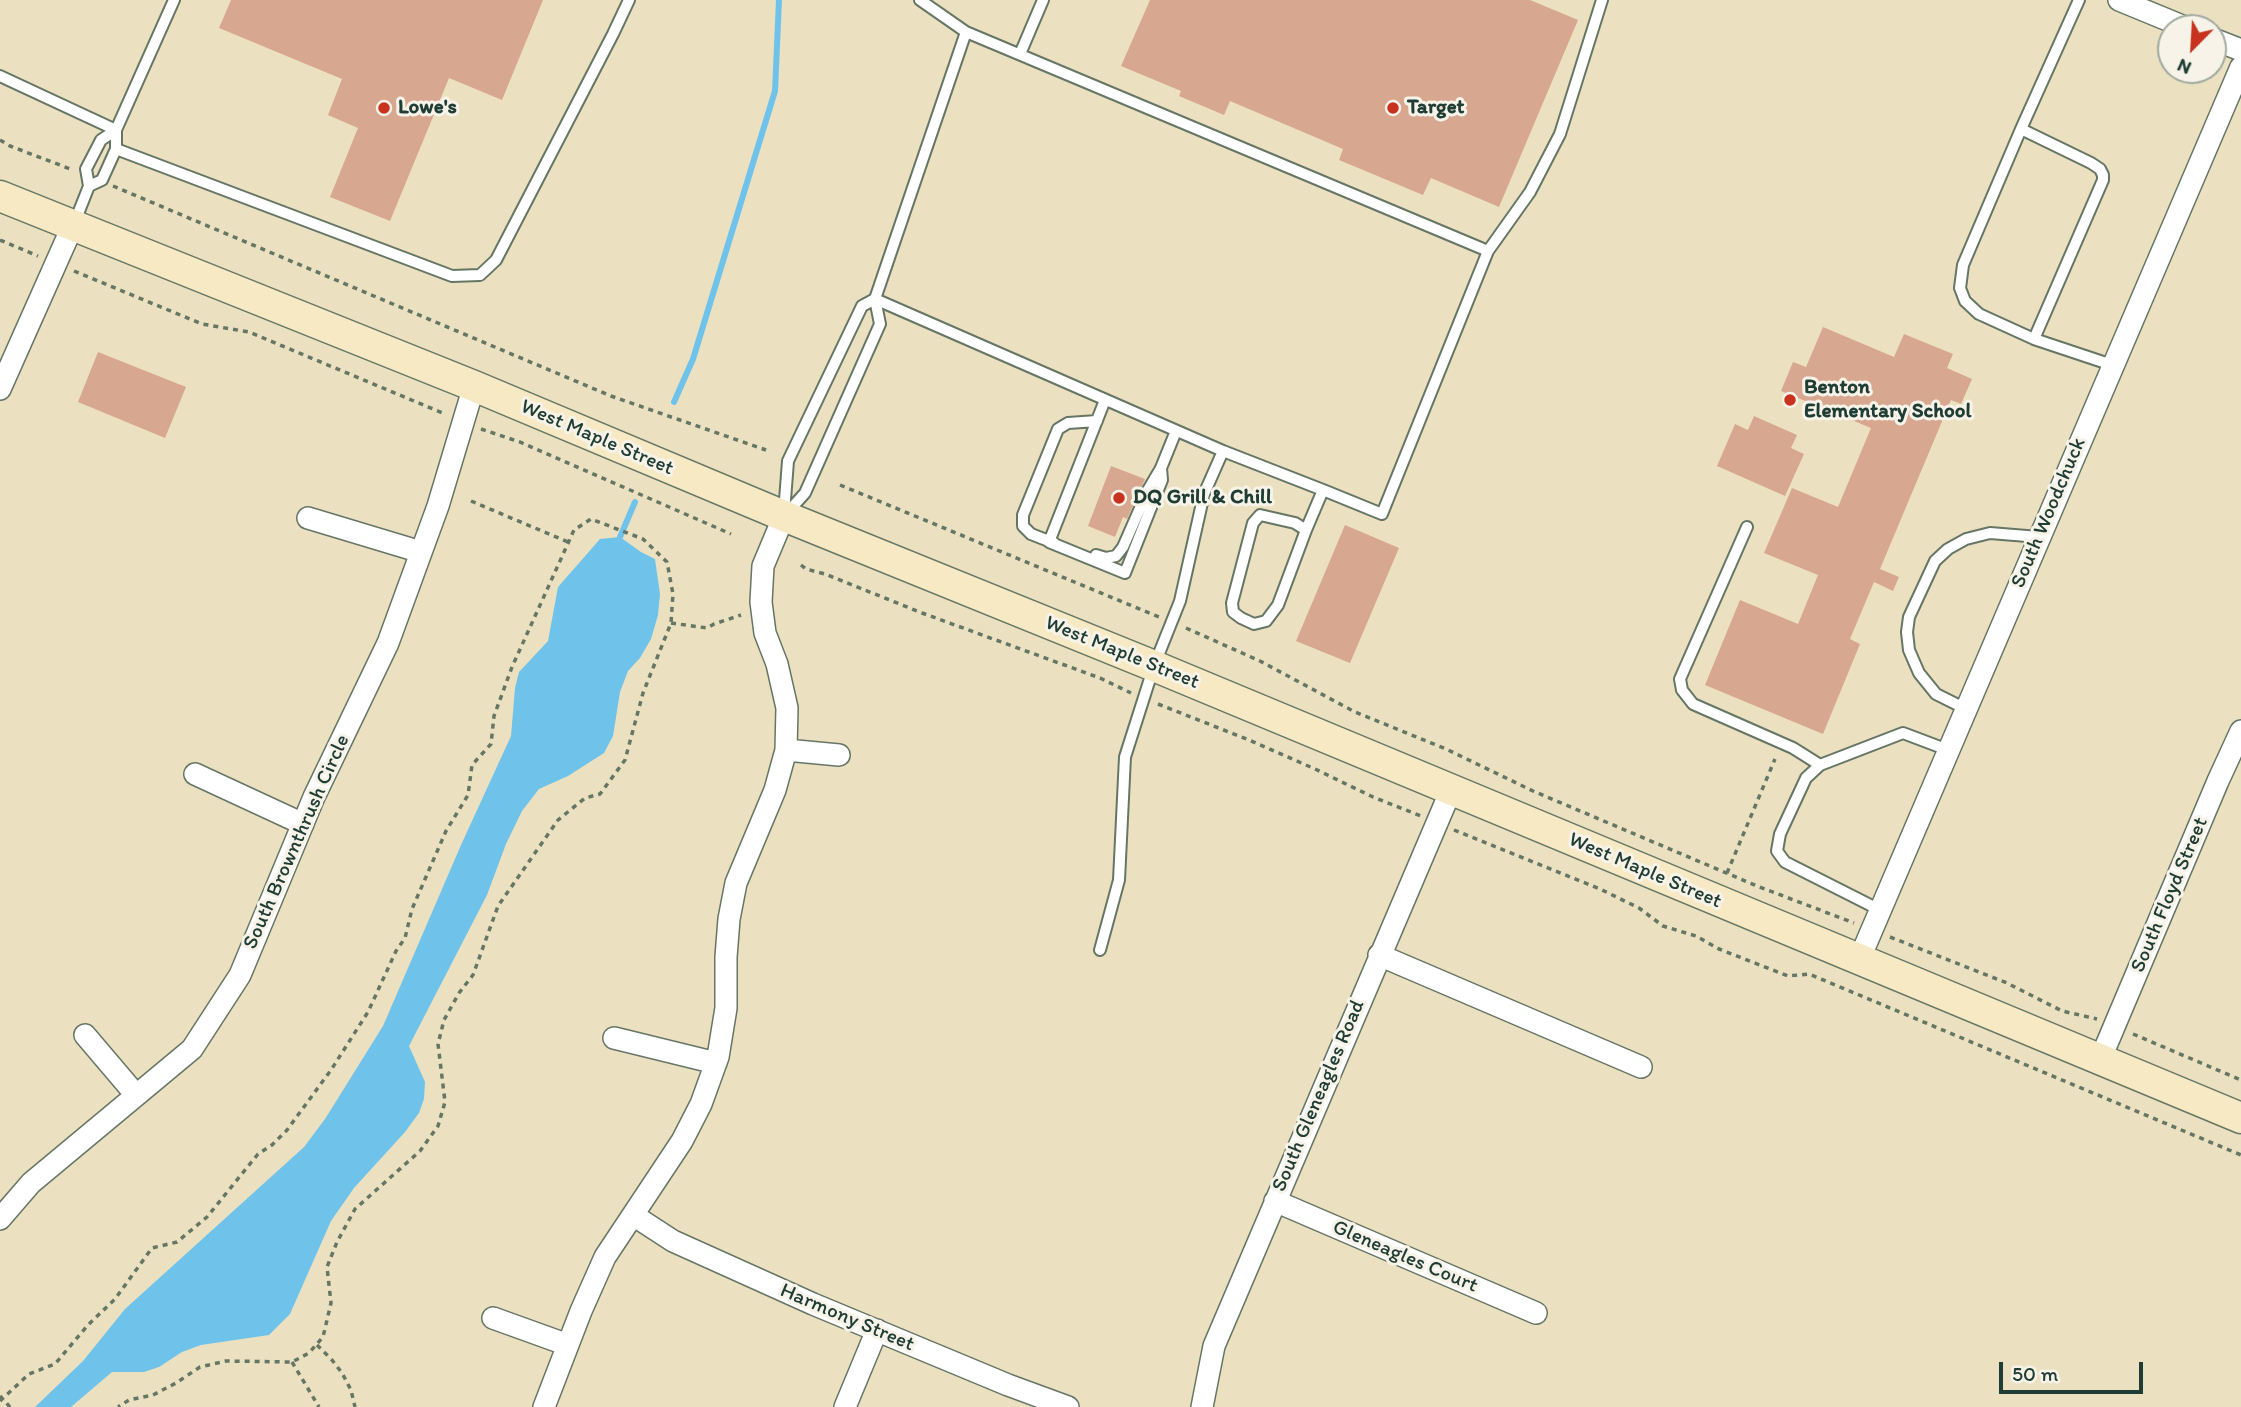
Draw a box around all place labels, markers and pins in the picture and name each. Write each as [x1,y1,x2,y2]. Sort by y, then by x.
place label: Lowe's [398,95,457,121]
place label: Target [1407,95,1465,121]
marker: Lowe's [376,100,392,116]
marker: Target [1385,100,1401,116]
place label: Benton Elementary School [1804,375,1971,425]
marker: Benton Elementary School [1782,392,1798,408]
place label: DQ Grill & Chill [1133,485,1272,511]
marker: DQ Grill & Chill [1111,490,1127,506]

